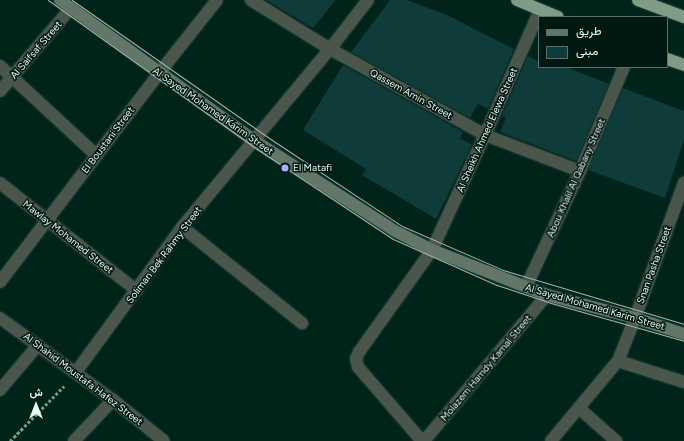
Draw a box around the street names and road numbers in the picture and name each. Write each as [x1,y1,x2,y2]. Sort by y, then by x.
street label: Al Saifsaf Street [8,19,64,81]
street label: Al Sayed Mohamed Karim Street [150,65,276,157]
street label: Qassem Amin Street [368,66,454,122]
street label: Al Sheikh Ahmed Elewa Street [454,66,520,194]
street label: El Boustani Street [79,104,137,176]
street label: Abou Khalil Al Qabany Street [544,117,608,239]
street label: Mawlay Mohamed Street [20,198,116,276]
street label: Soliman Bek Rahmy Street [124,204,204,306]
street label: Snan Pasha Street [634,225,674,305]
street label: Al Sayed Mohamed Karim Street [524,281,666,333]
street label: Molazem Hamdy Kamal Street [438,312,534,424]
street label: Al Shahid Moustafa Hafez Street [21,330,145,428]

